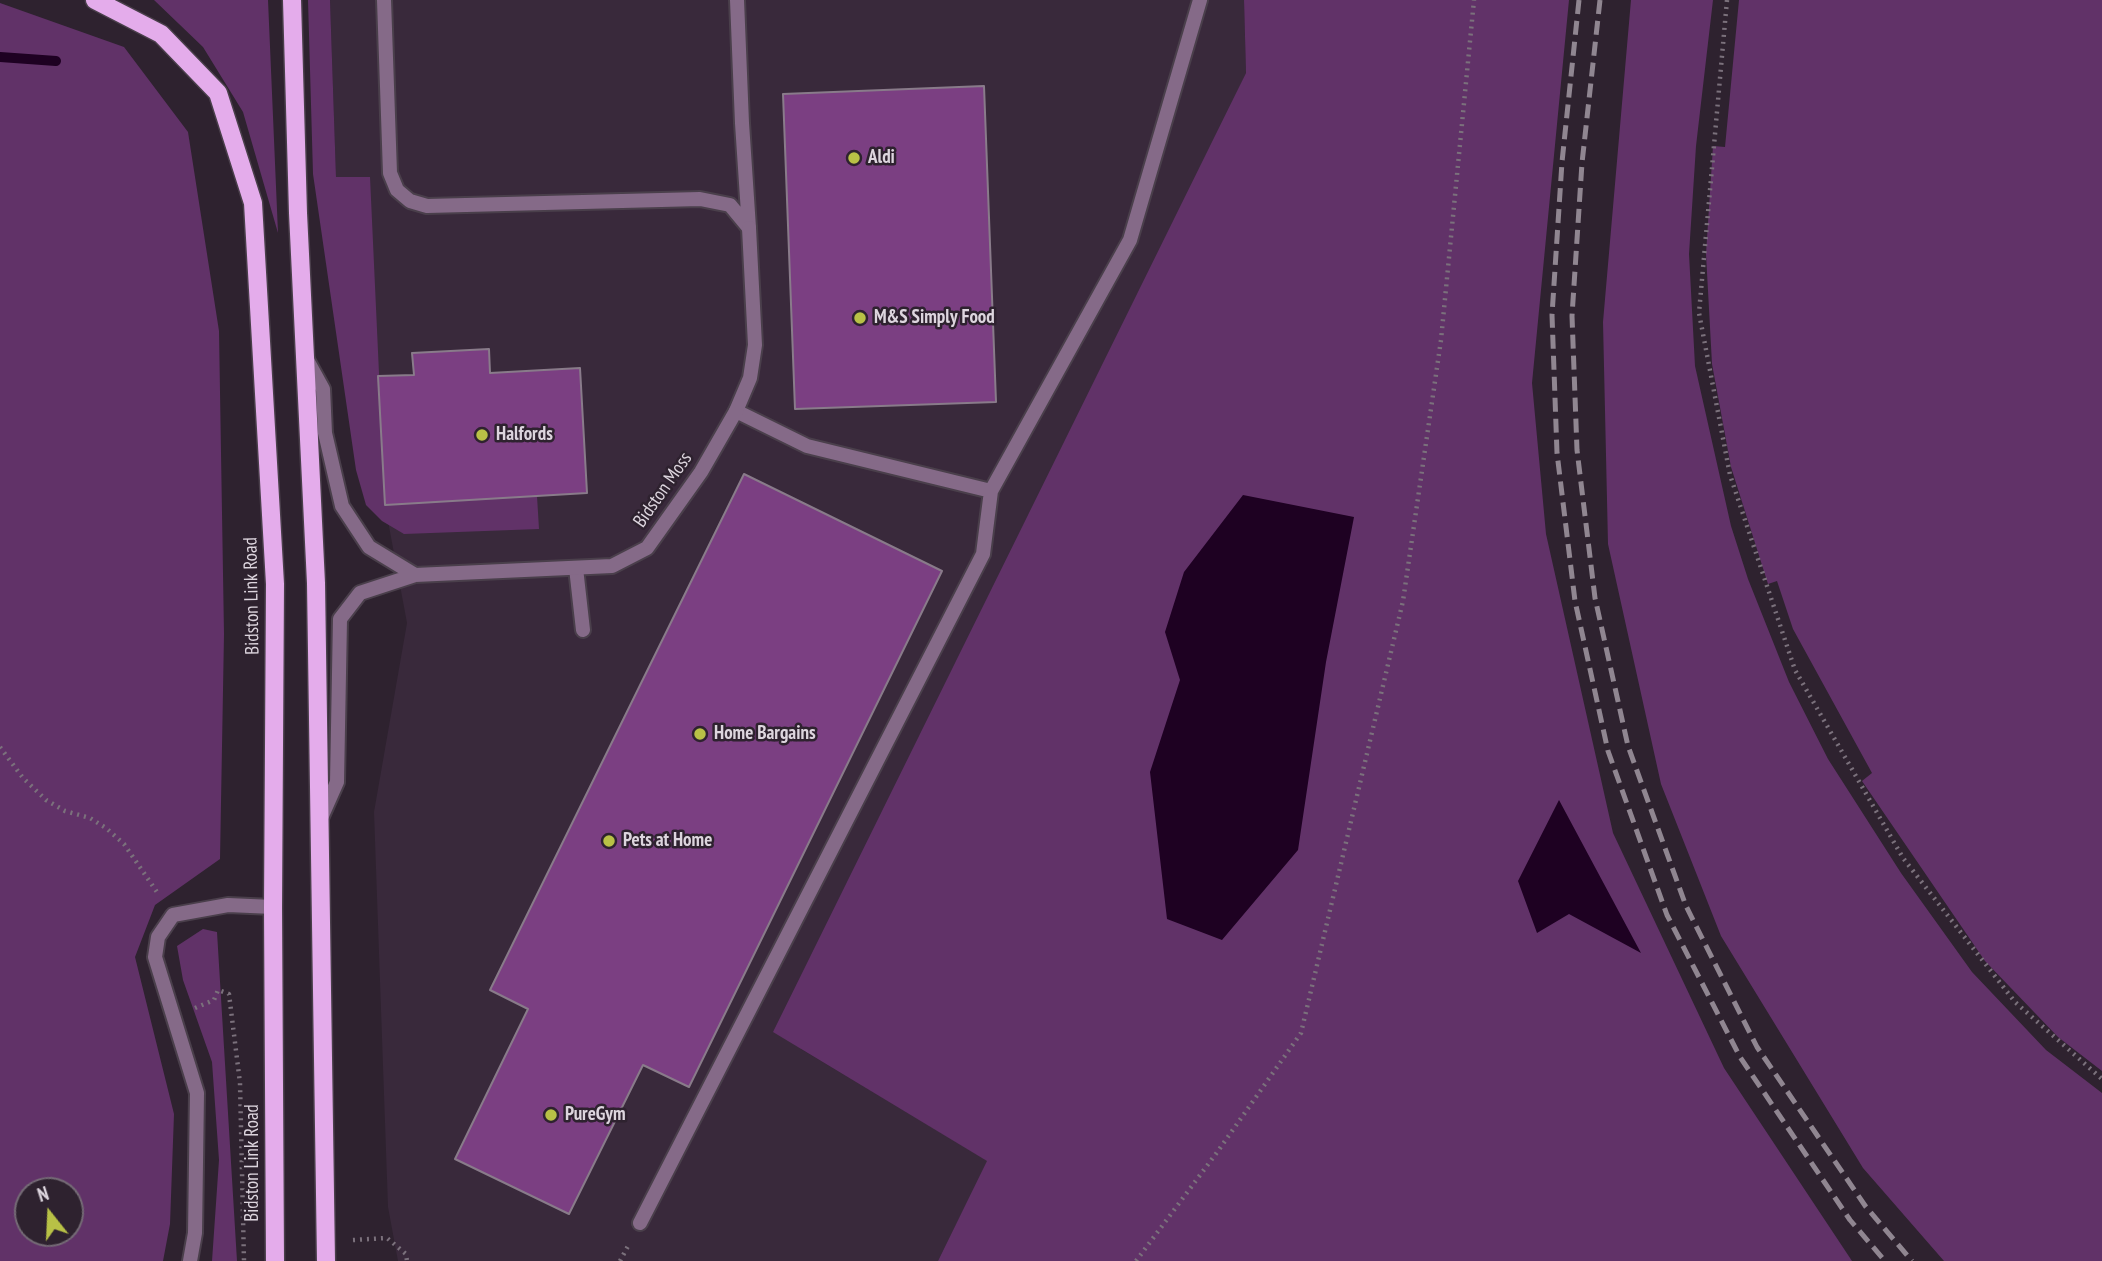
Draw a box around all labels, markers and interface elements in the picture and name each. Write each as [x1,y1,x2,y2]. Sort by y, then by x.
place label: Aldi [868,147,895,169]
marker: Aldi [846,150,862,166]
place label: M&S Simply Food [874,307,995,329]
marker: M&S Simply Food [852,310,868,326]
place label: Halfords [496,424,553,446]
marker: Halfords [474,427,490,443]
street label: Bidston Moss [629,448,697,532]
street label: Bidston Link Road [240,537,264,655]
place label: Home Bargains [714,723,816,745]
marker: Home Bargains [692,726,708,742]
place label: Pets at Home [623,830,712,852]
marker: Pets at Home [601,833,617,849]
street label: Bidston Link Road [242,1104,264,1222]
place label: PureGym [565,1104,626,1126]
marker: PureGym [543,1107,559,1123]
north arrow [14,1177,84,1247]
text: N [35,1181,52,1207]

